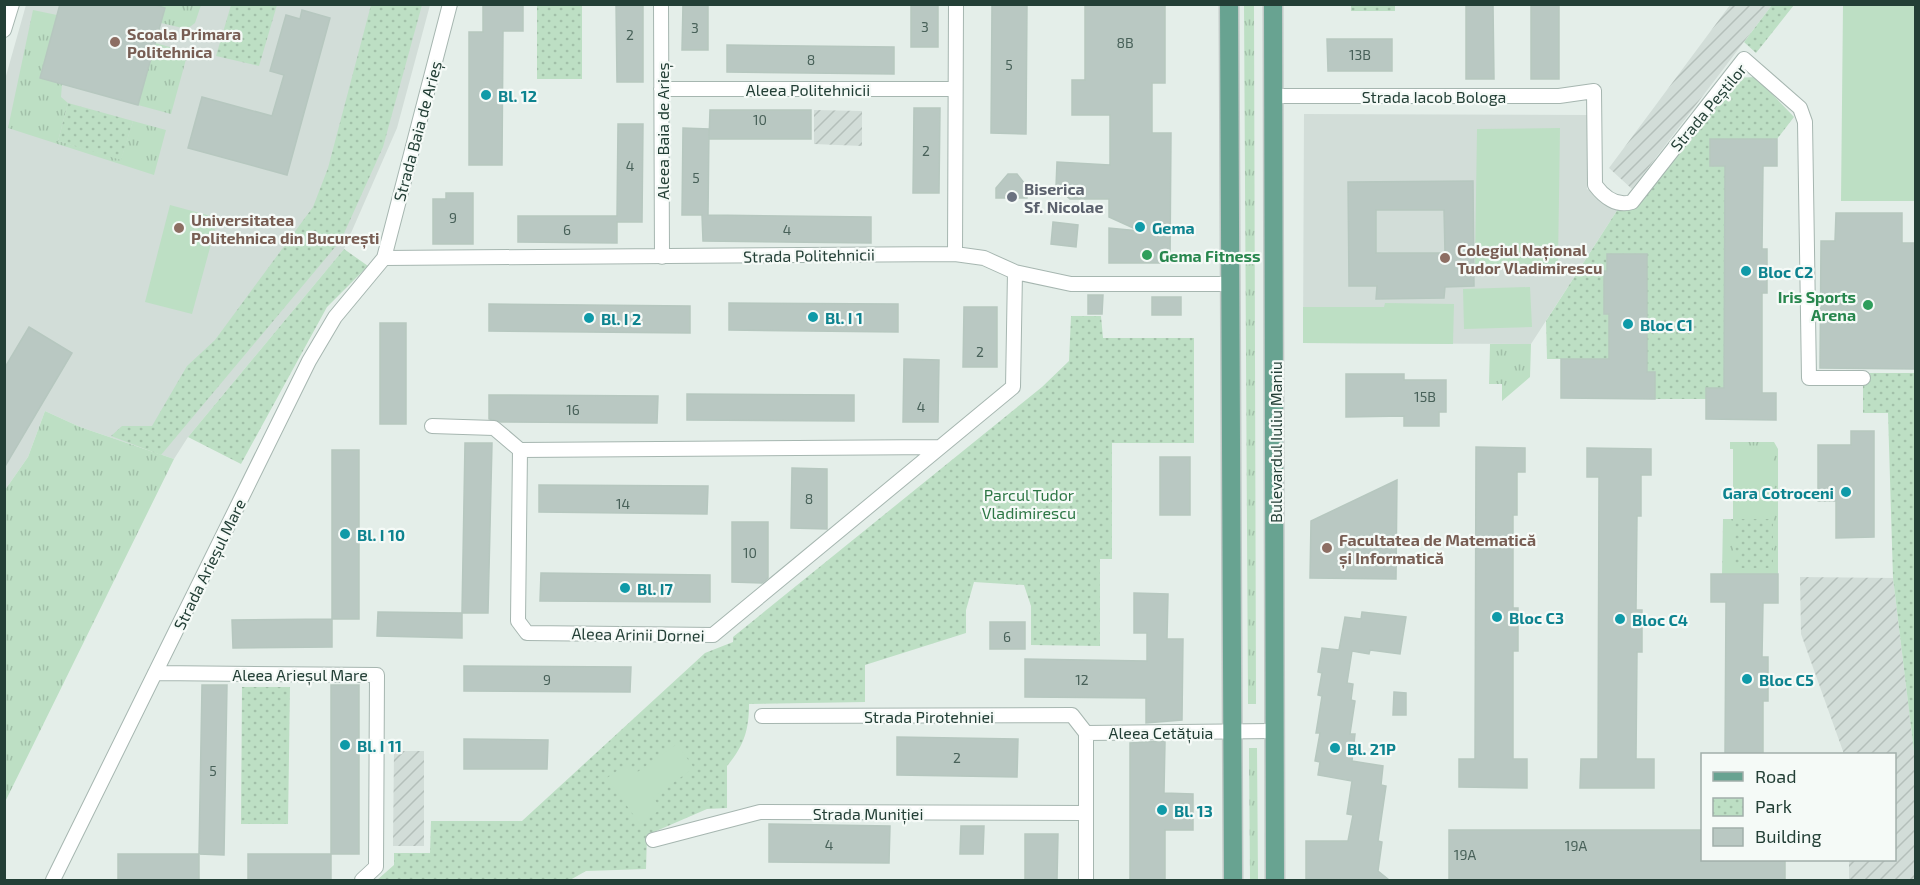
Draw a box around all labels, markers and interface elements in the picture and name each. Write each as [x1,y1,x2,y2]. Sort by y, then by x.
house number: 3 [921,18,929,35]
house number: 3 [691,19,699,36]
place label: Scoala Primara Politehnica [127,24,241,61]
house number: 2 [626,26,634,43]
house number: 8B [1116,34,1134,51]
marker: Scoala Primara Politehnica [108,35,122,49]
house number: 13B [1349,46,1371,63]
house number: 8 [807,51,815,68]
house number: 5 [1005,56,1013,73]
street label: Strada Baia de Arieș [389,59,447,204]
street label: Strada Peștilor [1666,59,1752,156]
street label: Aleea Baia de Arieș [653,62,674,200]
street label: Aleea Politehnicii [746,80,870,99]
place label: Bl. 12 [498,86,537,105]
street label: Strada Iacob Bologa [1362,87,1506,106]
marker: Bl. 12 [479,88,493,102]
house number: 10 [753,111,767,128]
house number: 2 [922,142,930,159]
house number: 4 [626,157,634,174]
house number: 5 [692,169,700,186]
place label: Biserica Sf. Nicolae [1024,179,1103,216]
marker: Biserica Sf. Nicolae [1005,190,1019,204]
house number: 9 [449,209,457,226]
place label: Universitatea Politehnica din București [191,210,380,249]
place label: Gema [1152,218,1195,237]
marker: Gema [1133,220,1147,234]
marker: Universitatea Politehnica din București [172,221,186,235]
house number: 6 [563,221,571,238]
house number: 4 [783,221,791,238]
place label: Colegiul Național Tudor Vladimirescu [1457,240,1602,277]
street label: Strada Politehnicii [743,244,875,266]
place label: Gema Fitness [1159,246,1261,265]
marker: Gema Fitness [1140,248,1154,262]
marker: Colegiul Național Tudor Vladimirescu [1438,251,1452,265]
place label: Bloc C2 [1758,262,1813,281]
marker: Bloc C2 [1739,264,1753,278]
place label: Iris Sports Arena [1778,287,1856,324]
marker: Iris Sports Arena [1861,298,1875,312]
place label: Bl. I 1 [825,308,863,327]
place label: Bl. I 2 [601,309,641,328]
marker: Bl. I 1 [806,310,820,324]
marker: Bl. I 2 [582,311,596,325]
place label: Bloc C1 [1640,315,1693,334]
marker: Bloc C1 [1621,317,1635,331]
house number: 2 [976,343,984,360]
street label: Bulevardul Iuliu Maniu [1266,361,1285,523]
house number: 15B [1414,388,1436,405]
house number: 4 [917,398,925,415]
house number: 16 [566,401,580,418]
place label: Gara Cotroceni [1723,483,1834,502]
park label: Parcul Tudor Vladimirescu [982,485,1076,522]
marker: Gara Cotroceni [1839,485,1853,499]
house number: 8 [805,490,813,507]
house number: 14 [616,495,630,512]
street label: Strada Arieșul Mare [169,496,251,633]
place label: Bl. I 10 [357,525,405,544]
marker: Bl. I 10 [338,527,352,541]
place label: Facultatea de Matematică și Informatică [1339,530,1536,569]
marker: Facultatea de Matematică și Informatică [1320,541,1334,555]
house number: 10 [743,544,757,561]
place label: Bl. I7 [637,579,674,598]
marker: Bl. I7 [618,581,632,595]
place label: Bloc C3 [1509,608,1564,627]
marker: Bloc C3 [1490,610,1504,624]
place label: Bloc C4 [1632,610,1688,629]
marker: Bloc C4 [1613,612,1627,626]
street label: Aleea Arinii Dornei [571,623,705,645]
house number: 6 [1003,628,1011,645]
street label: Aleea Arieșul Mare [232,665,368,686]
place label: Bloc C5 [1759,670,1814,689]
house number: 9 [543,671,551,688]
house number: 12 [1075,671,1089,688]
marker: Bloc C5 [1740,672,1754,686]
street label: Strada Pirotehniei [864,707,994,726]
street label: Aleea Cetățuia [1109,723,1213,744]
place label: Bl. I 11 [357,736,402,755]
marker: Bl. I 11 [338,738,352,752]
place label: Bl. 21P [1347,739,1396,758]
marker: Bl. 21P [1328,741,1342,755]
house number: 2 [953,749,961,766]
legend [1701,753,1896,861]
house number: 5 [209,762,217,779]
text: Road [1755,765,1796,787]
text: Park [1755,795,1792,817]
place label: Bl. 13 [1174,801,1213,820]
marker: Bl. 13 [1155,803,1169,817]
street label: Strada Muniției [813,804,923,825]
text: Building [1755,825,1822,847]
house number: 4 [825,836,833,853]
house number: 19A [1565,837,1587,854]
house number: 19A [1454,846,1476,863]

